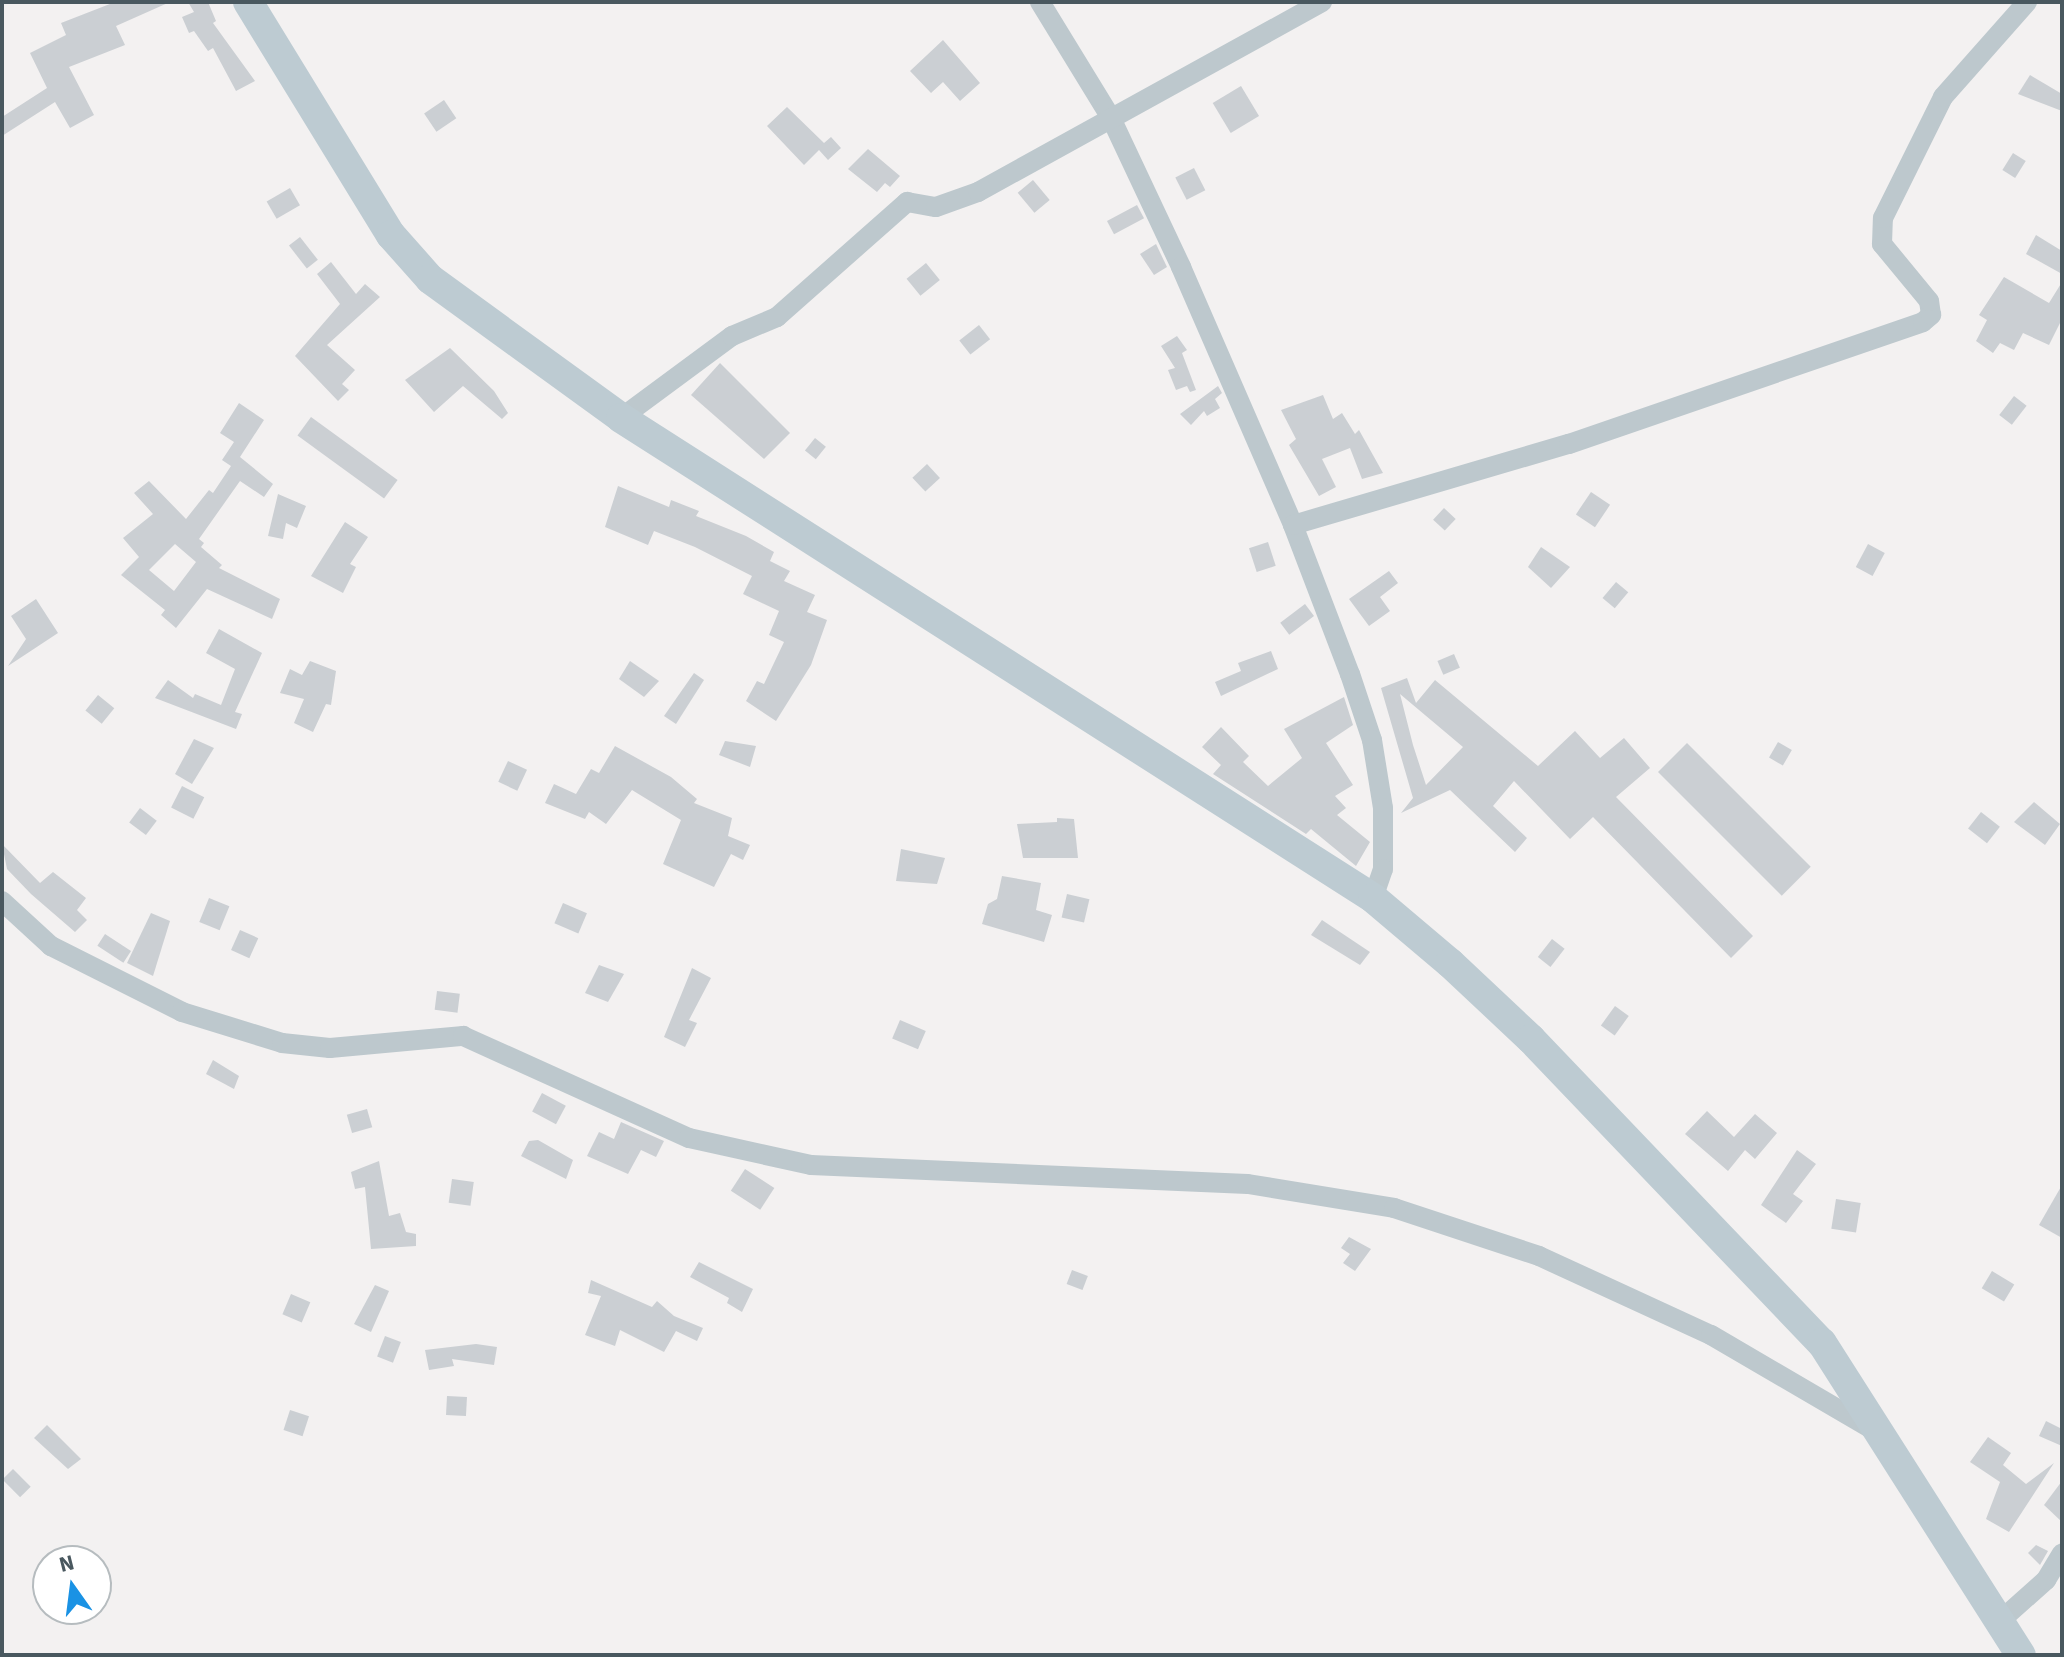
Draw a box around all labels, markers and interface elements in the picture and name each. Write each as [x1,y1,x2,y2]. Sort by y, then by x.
north arrow [32,1545,112,1625]
text: N [56,1546,78,1581]

